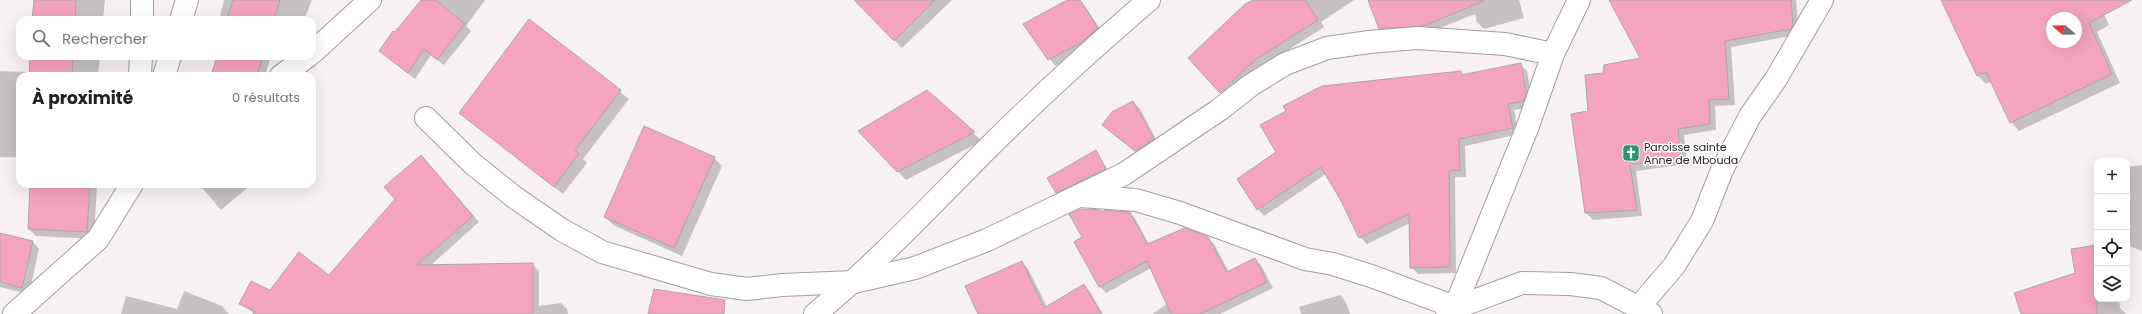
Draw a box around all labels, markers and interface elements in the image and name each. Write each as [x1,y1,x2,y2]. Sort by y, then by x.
north arrow [2046,12,2082,48]
search box [16,16,316,60]
icon: search [30,27,52,49]
text: Rechercher [62,28,148,49]
text: À proximité [32,86,133,110]
text: 0 résultats [232,88,300,107]
place label: Paroisse sainte Anne de Mbouda [1644,139,1738,168]
church icon: Paroisse sainte Anne de Mbouda [1621,143,1641,163]
map controls [2094,158,2130,302]
button: + [2094,158,2130,194]
button: − [2094,194,2130,230]
button: locate [2094,230,2130,266]
button: layers [2094,266,2130,302]

